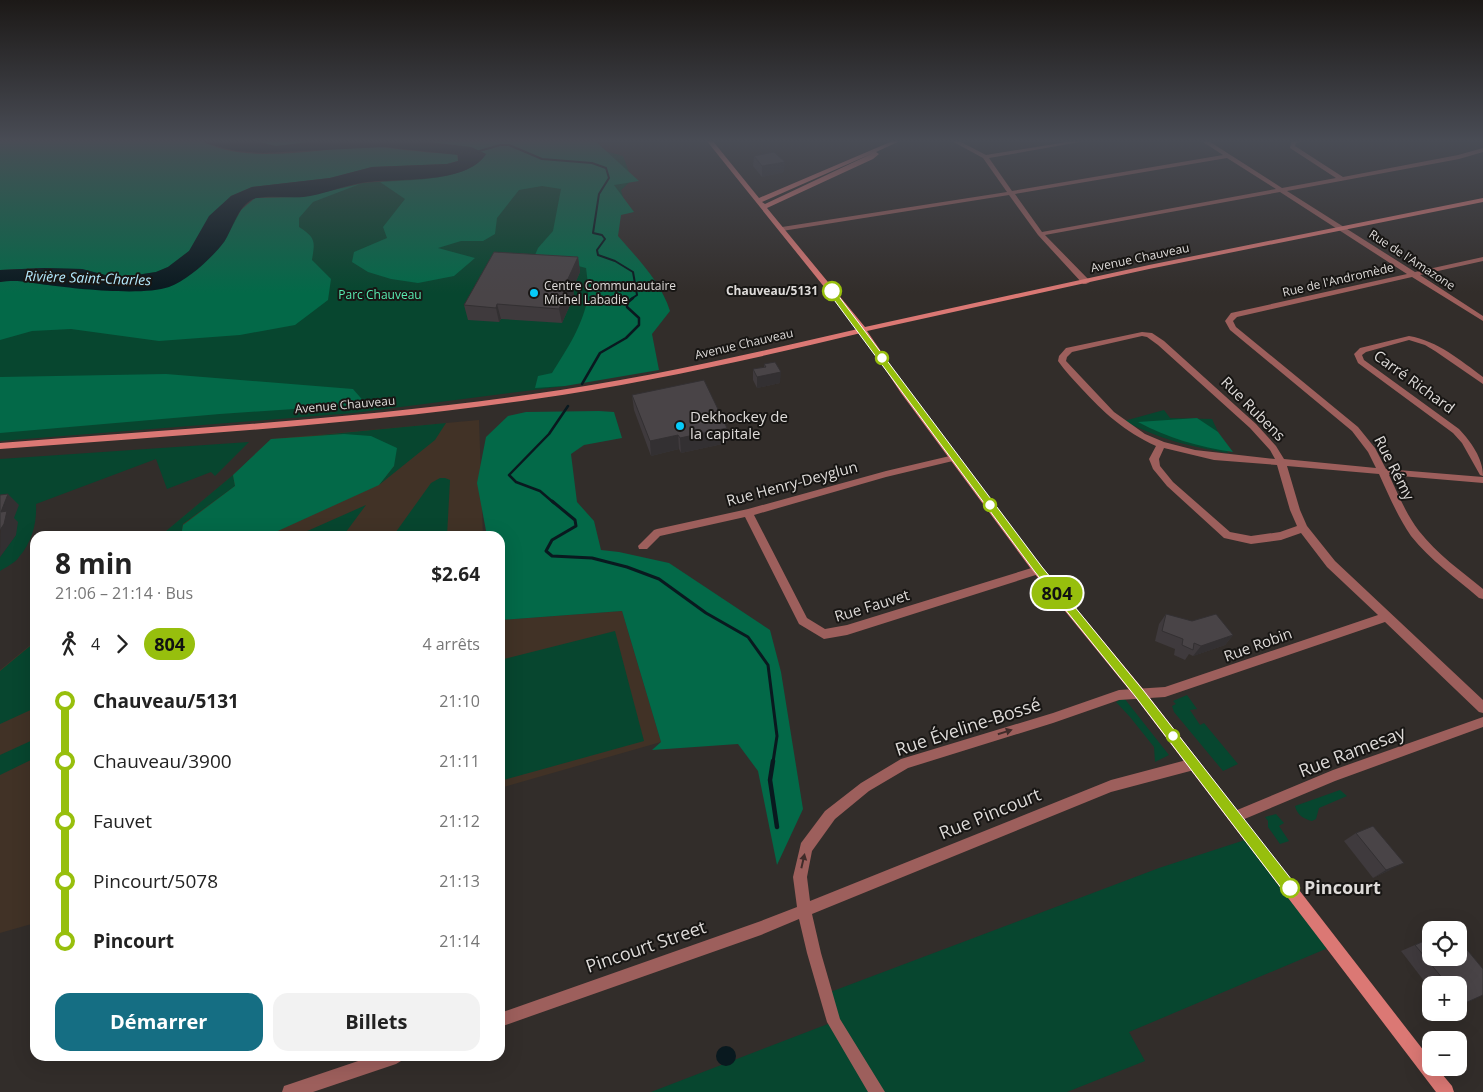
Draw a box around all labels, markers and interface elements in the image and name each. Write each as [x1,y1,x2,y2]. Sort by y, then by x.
street label: Rue de l'Amazone [1366,225,1459,294]
street label: Avenue Chauveau [1089,239,1191,276]
street label: Rue de l'Andromède [1281,258,1396,301]
water label: Rivière Saint-Charles [24,266,152,289]
place label: Centre Communautaire Michel Labadie [544,277,676,308]
marker: Chauveau/5131 [822,281,842,301]
place label: Chauveau/5131 [726,282,818,299]
park label: Parc Chauveau [338,286,422,303]
marker: Centre Communautaire Michel Labadie [528,287,540,299]
street label: Avenue Chauveau [693,324,795,363]
street label: Carré Richard [1370,345,1459,417]
unlabelled marker [875,351,889,365]
street label: Rue Rubens [1217,372,1290,445]
street label: Avenue Chauveau [294,392,396,417]
place label: Dekhockey de la capitale [690,406,788,443]
marker: Dekhockey de la capitale [674,420,686,432]
street label: Rue Rémy [1370,432,1420,504]
street label: Rue Henry-Deyglun [724,456,860,510]
unlabelled marker [983,498,997,512]
text: 8 min [55,544,133,582]
text: $2.64 [431,561,480,587]
line badge: 804 [1028,577,1086,609]
text: 804 [1042,581,1072,605]
text: 21:06 – 21:14 · Bus [55,582,193,604]
street label: Rue Fauvet [832,584,912,626]
street label: Rue Robin [1221,622,1295,666]
icon: walk [55,630,83,658]
icon: forward [108,630,136,658]
text: 804 [154,632,185,656]
text: 4 [91,633,100,655]
text: 4 arrêts [422,633,480,655]
text: Chauveau/5131 [93,688,239,714]
text: 21:10 [439,690,480,712]
street label: Rue Éveline-Bossé [892,691,1044,761]
street label: Rue Ramesay [1295,719,1409,782]
one-way arrow [998,728,1013,736]
unlabelled marker [1166,729,1180,743]
text: Chauveau/3900 [93,748,232,774]
text: 21:11 [439,750,480,772]
street label: Rue Pincourt [935,782,1044,844]
text: Fauvet [93,808,152,834]
text: 21:12 [439,810,480,832]
one-way arrow [799,853,807,868]
text: Pincourt/5078 [93,868,218,894]
text: 21:13 [439,870,480,892]
place label: Pincourt [1304,875,1381,899]
marker: Pincourt [1280,878,1300,898]
street label: Pincourt Street [582,914,709,978]
map controls [1422,921,1467,1076]
button: locate [1422,921,1467,966]
text: Pincourt [93,928,174,954]
text: 21:14 [439,930,480,952]
button: + [1422,976,1467,1021]
button: Démarrer [55,993,263,1051]
button: Billets [273,993,480,1051]
button: − [1422,1031,1467,1076]

